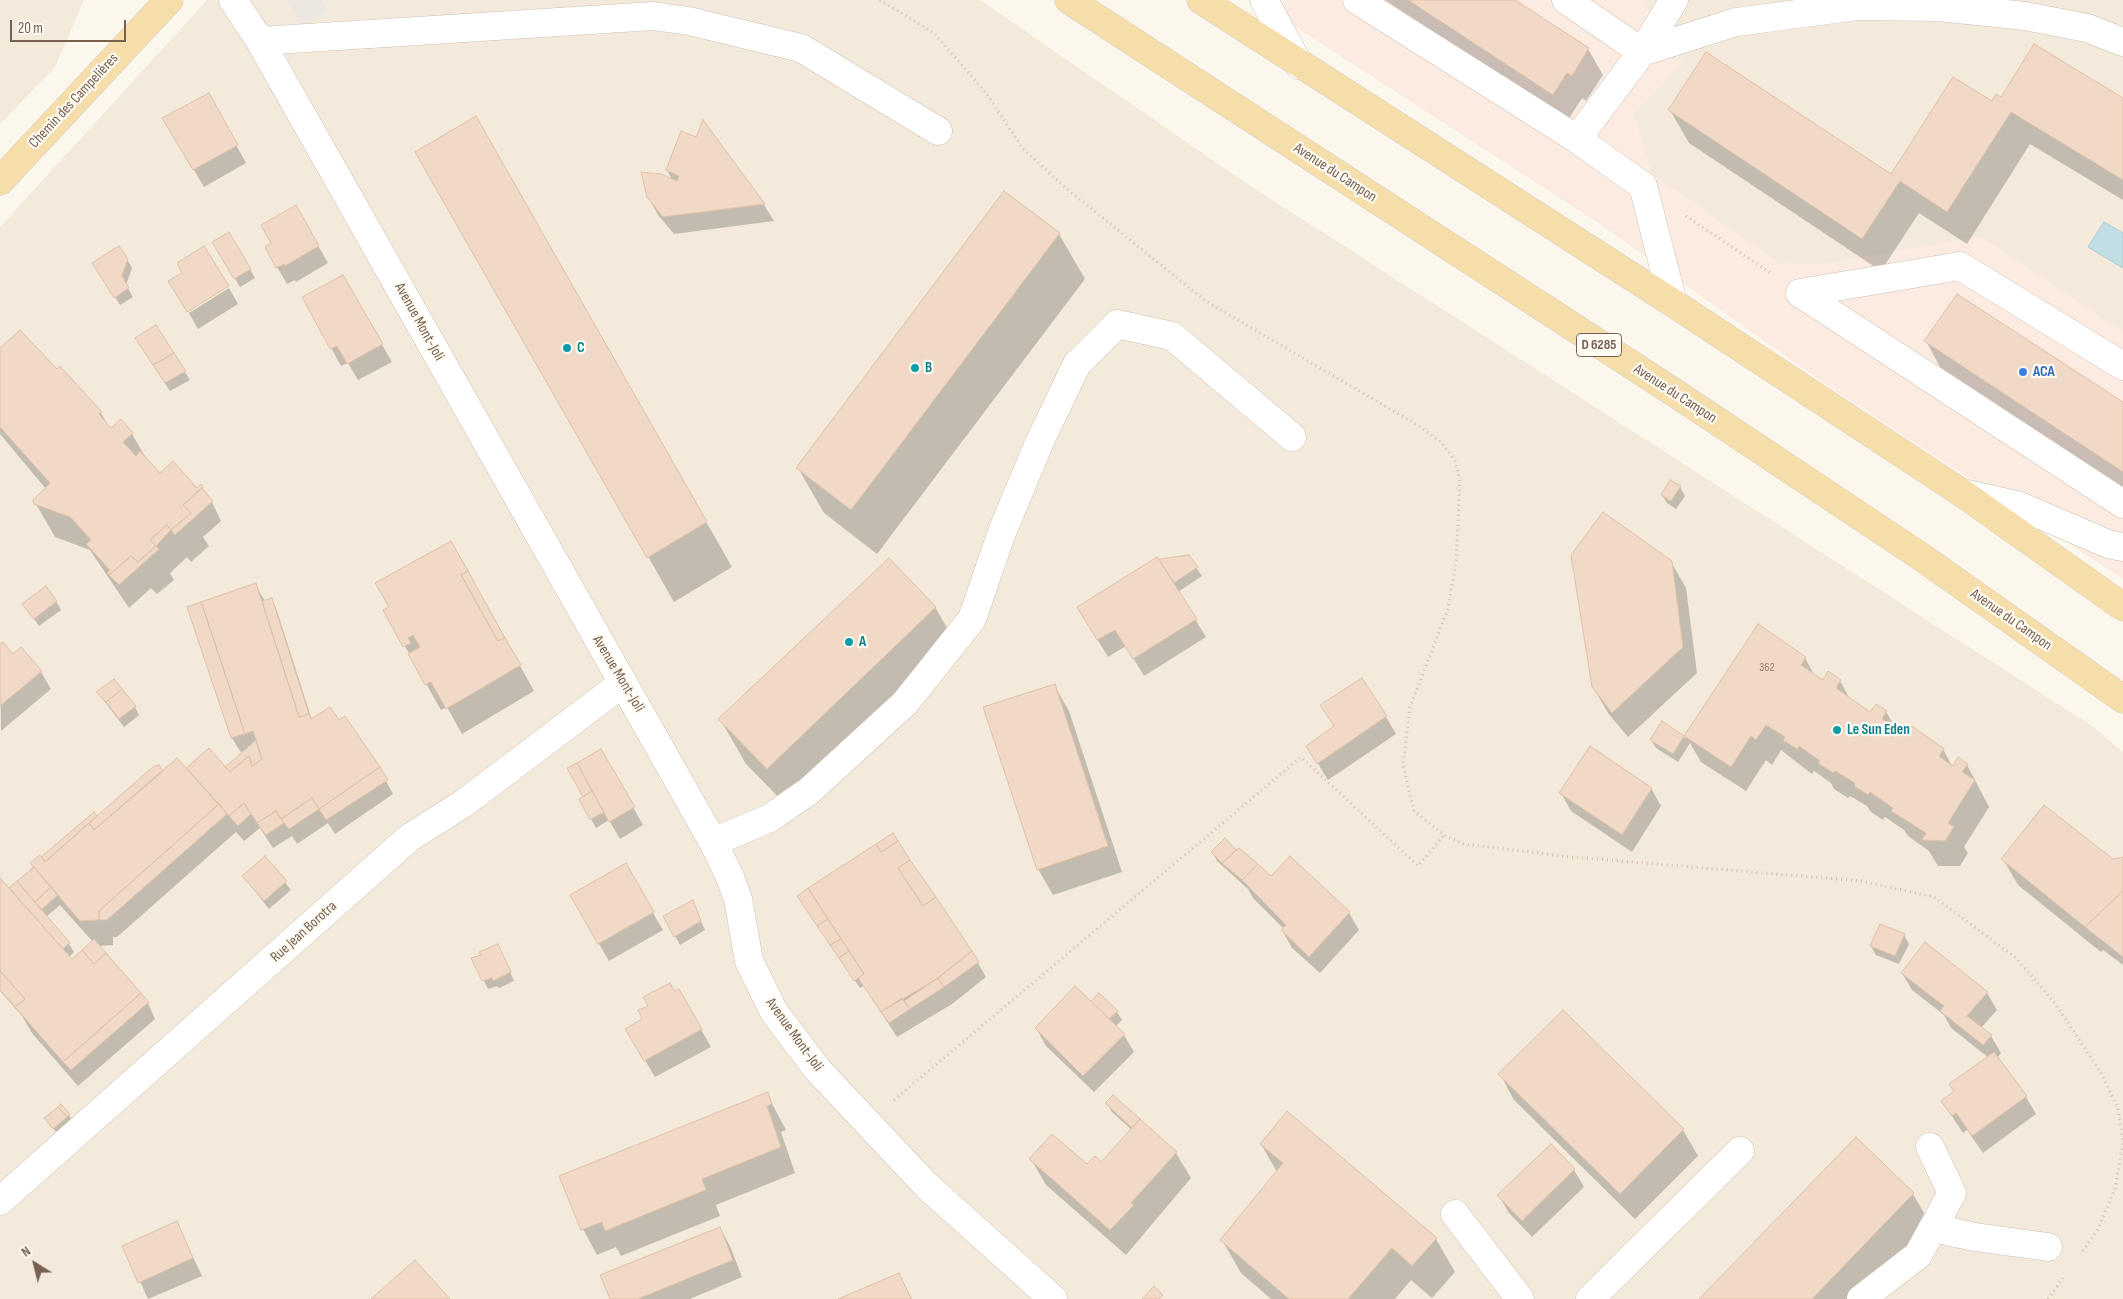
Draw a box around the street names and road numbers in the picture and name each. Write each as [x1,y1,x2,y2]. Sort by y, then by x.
street label: Chemin des Campelières [25,50,123,152]
street label: Avenue du Campon [1290,140,1380,206]
street label: Avenue Mont-Joli [390,280,448,364]
road number: D 6285 [1576,334,1622,356]
street label: Avenue du Campon [1630,361,1720,427]
street label: Avenue du Campon [1967,585,2055,655]
street label: Avenue Mont-Joli [588,632,648,716]
street label: Rue Jean Borotra [267,898,341,966]
street label: Avenue Mont-Joli [761,995,827,1075]

